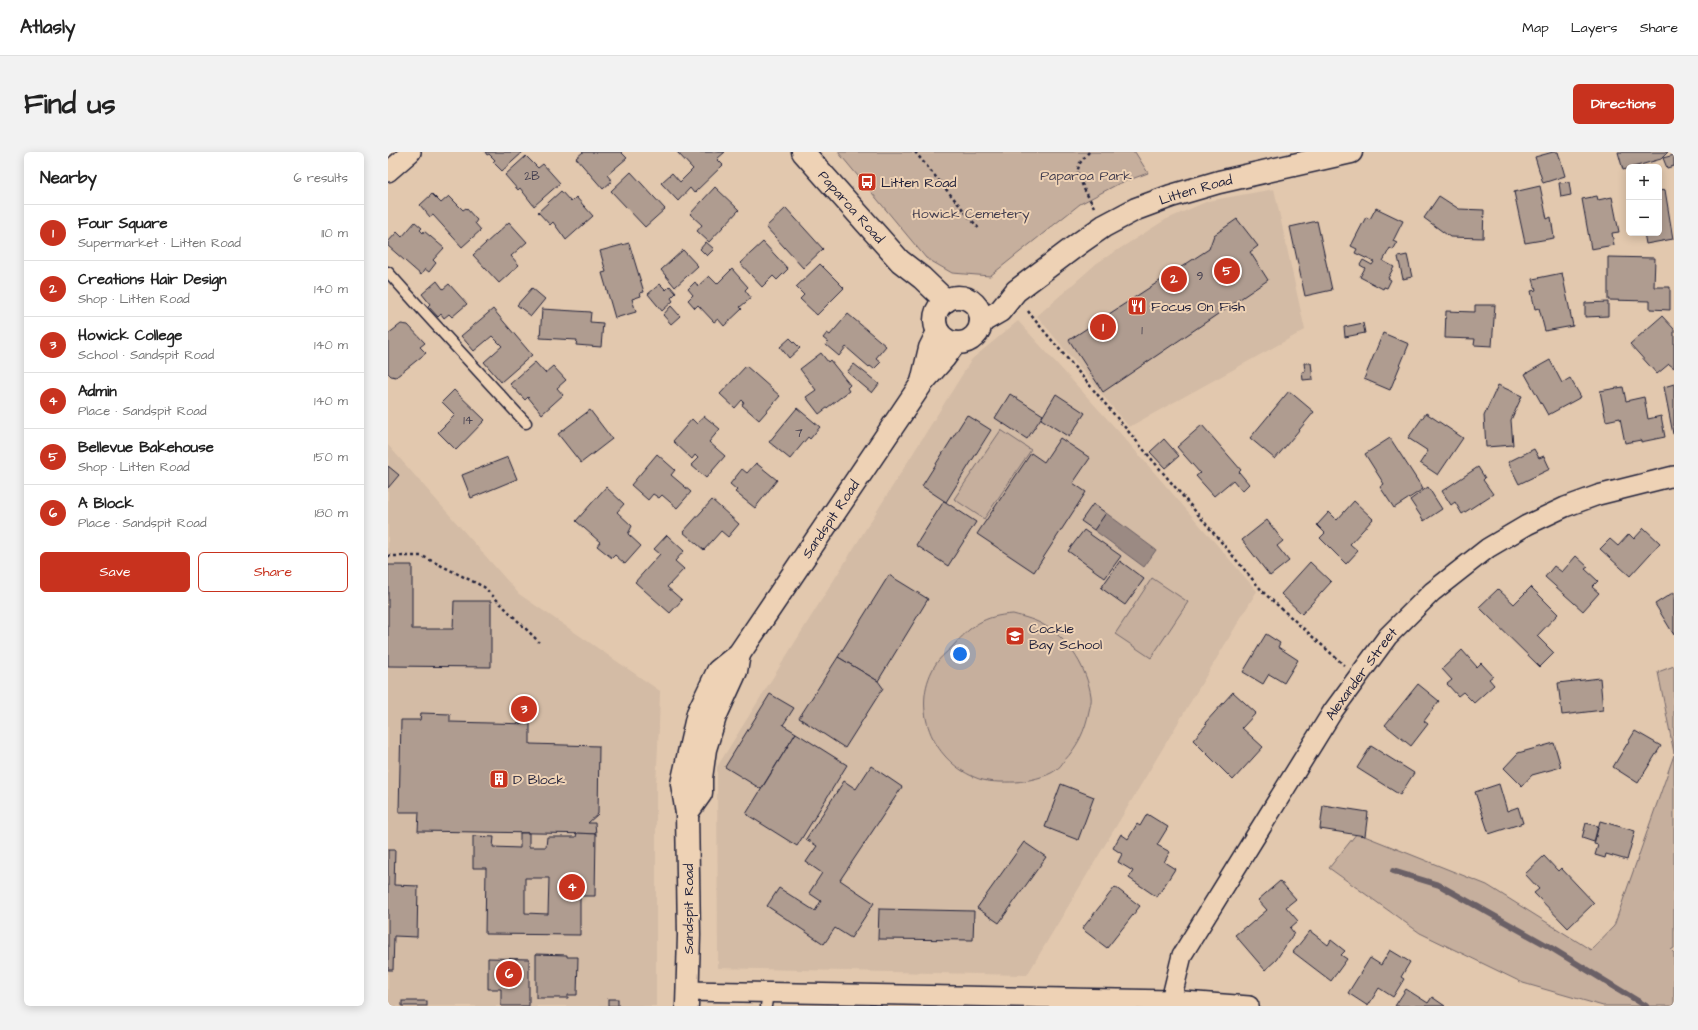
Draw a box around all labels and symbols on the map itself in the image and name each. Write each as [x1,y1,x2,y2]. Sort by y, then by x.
street label: Paparoa Road [813,166,889,248]
park label: Paparoa Park [1040,166,1132,186]
house number: 2B [524,168,540,185]
street label: Litten Road [1156,170,1234,211]
bus stop icon: Litten Road [856,171,878,193]
place label: Litten Road [881,173,956,193]
park label: Howick Cemetery [912,204,1030,224]
pin: 5 [1214,256,1240,286]
pin: 2 [1161,264,1187,294]
house number: 9 [1197,268,1204,285]
restaurant icon: Focus On Fish [1126,295,1148,317]
place label: Focus On Fish [1151,297,1245,317]
pin: 1 [1090,312,1116,342]
house number: 1 [1141,322,1143,339]
house number: 14 [463,412,473,429]
house number: 7 [795,425,803,442]
street label: Sandspit Road [797,476,865,562]
place label: Cockle Bay School [1029,619,1102,655]
street label: Alexander Street [1321,623,1402,724]
school or university icon: Cockle Bay School [1004,625,1026,647]
your location [950,644,970,664]
pin: 3 [511,694,537,724]
building icon: D Block [488,768,510,790]
place label: D Block [513,770,566,790]
street label: Sandspit Road [679,864,699,954]
pin: 4 [559,872,585,902]
pin: 6 [496,959,522,989]

